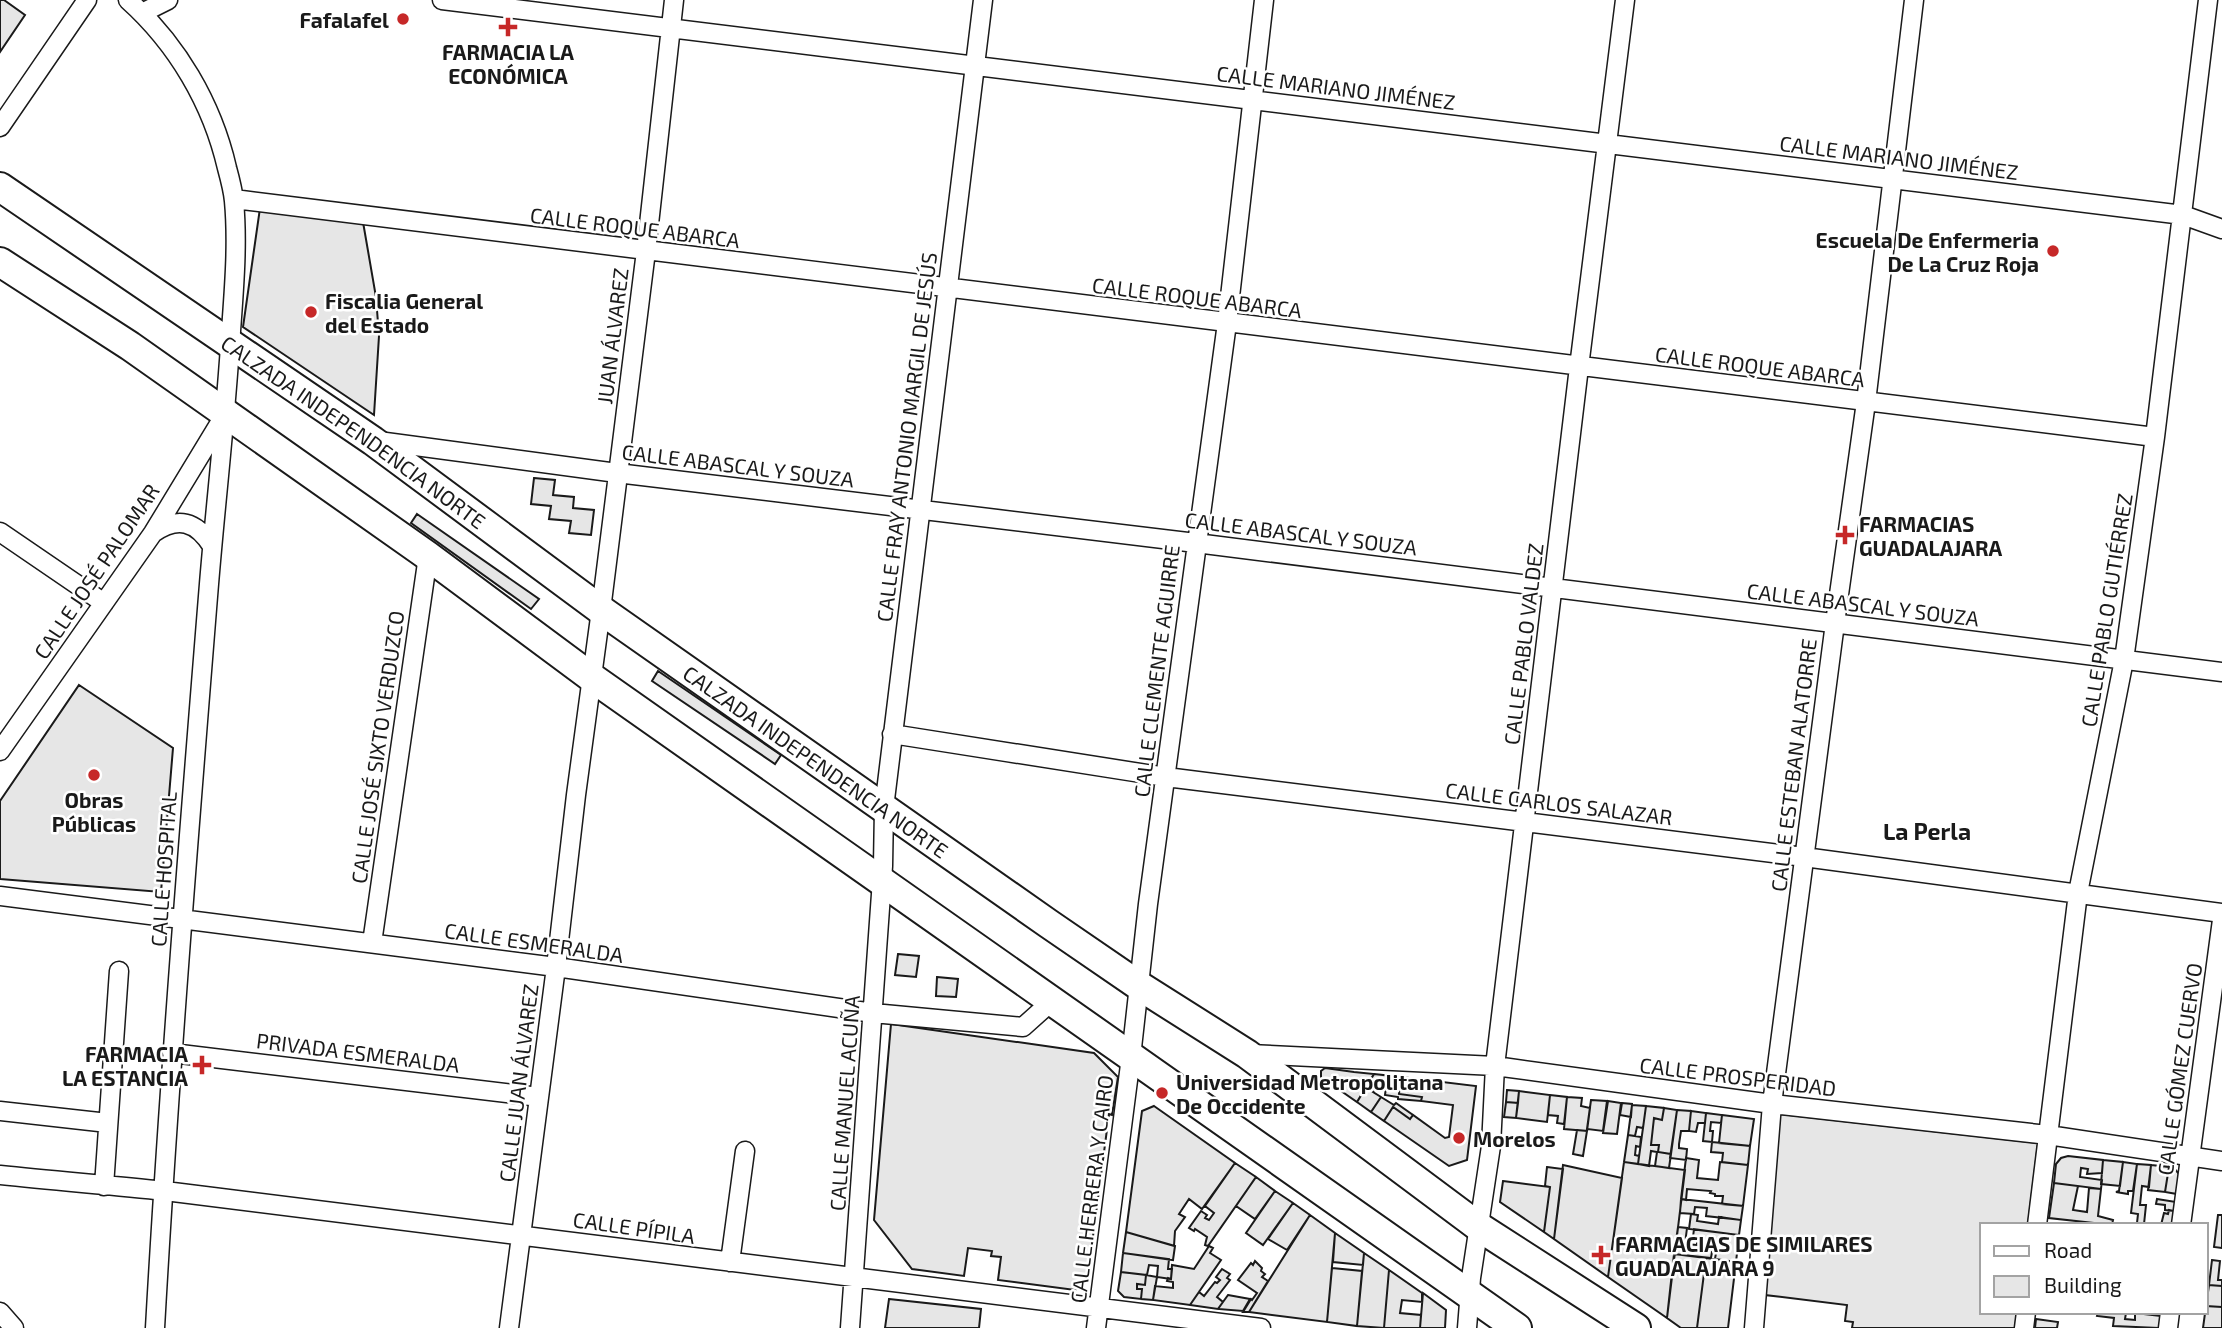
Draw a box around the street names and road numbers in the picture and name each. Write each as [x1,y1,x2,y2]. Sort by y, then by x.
street label: CALLE MARIANO JIMÉNEZ [1215,60,1457,114]
street label: CALLE MARIANO JIMÉNEZ [1778,130,2020,184]
street label: CALLE ROQUE ABARCA [529,202,741,253]
street label: CALLE FRAY ANTONIO MARGIL DE JESÚS [871,251,941,623]
street label: JUAN ÁLVAREZ [591,266,633,406]
street label: CALLE ROQUE ABARCA [1091,272,1303,323]
street label: CALZADA INDEPENDENCIA NORTE [217,329,491,533]
street label: CALLE ROQUE ABARCA [1654,341,1866,392]
street label: CALLE ABASCAL Y SOUZA [620,438,856,492]
street label: CALLE JOSÉ PALOMAR [28,479,164,663]
street label: CALLE PABLO GUTIÉRREZ [2075,491,2137,729]
street label: CALLE ABASCAL Y SOUZA [1183,506,1419,560]
street label: CALLE PABLO VALDEZ [1498,542,1548,746]
street label: CALLE CLEMENTE AGUIRRE [1128,543,1184,799]
street label: CALLE ABASCAL Y SOUZA [1745,577,1981,631]
street label: CALLE JOSÉ SIXTO VERDUZCO [345,609,409,885]
street label: CALLE ESTEBAN ALATORRE [1765,637,1821,893]
street label: CALZADA INDEPENDENCIA NORTE [679,659,954,862]
street label: CALLE CARLOS SALAZAR [1444,777,1674,829]
street label: CALLE HOSPITAL [145,790,181,947]
street label: CALLE ESMERALDA [443,917,625,967]
street label: CALLE GÓMEZ CUERVO [2152,961,2206,1177]
street label: CALLE JUAN ÁLVAREZ [493,982,543,1184]
street label: CALLE MANUEL ACUÑA [824,994,864,1212]
street label: PRIVADA ESMERALDA [255,1027,461,1077]
street label: CALLE PROSPERIDAD [1638,1052,1838,1100]
street label: CALLE HERRERA Y CAIRO [1065,1073,1117,1305]
street label: CALLE PÍPILA [572,1206,696,1248]

